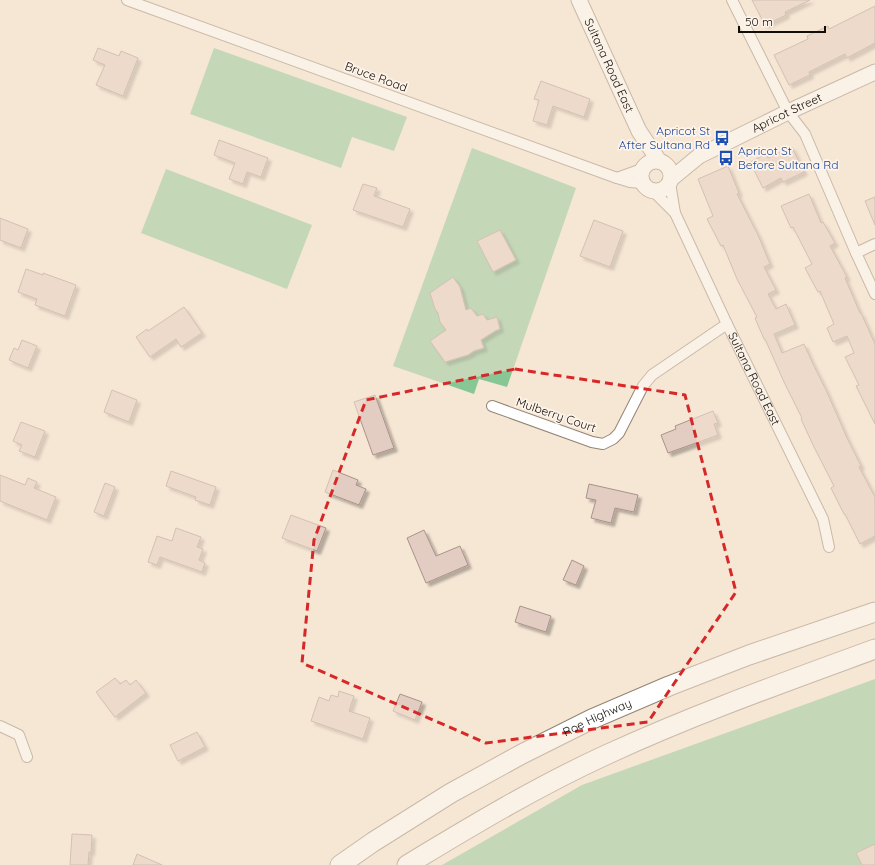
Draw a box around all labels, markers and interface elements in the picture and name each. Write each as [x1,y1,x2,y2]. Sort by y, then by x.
scale bar [739,8,825,34]
text: 50 m [745,14,773,29]
street label: Sultana Road East [581,16,638,115]
street label: Bruce Road [343,58,409,95]
street label: Apricot Street [749,90,824,136]
place label: Apricot St After Sultana Rd [619,123,710,152]
bus stop icon: Apricot St After Sultana Rd [713,129,731,147]
place label: Apricot St Before Sultana Rd [738,143,838,172]
bus stop icon: Apricot St Before Sultana Rd [717,149,735,167]
street label: Sultana Road East [725,329,784,428]
street label: Mulberry Court [514,394,598,435]
street label: Roe Highway [560,695,634,739]

